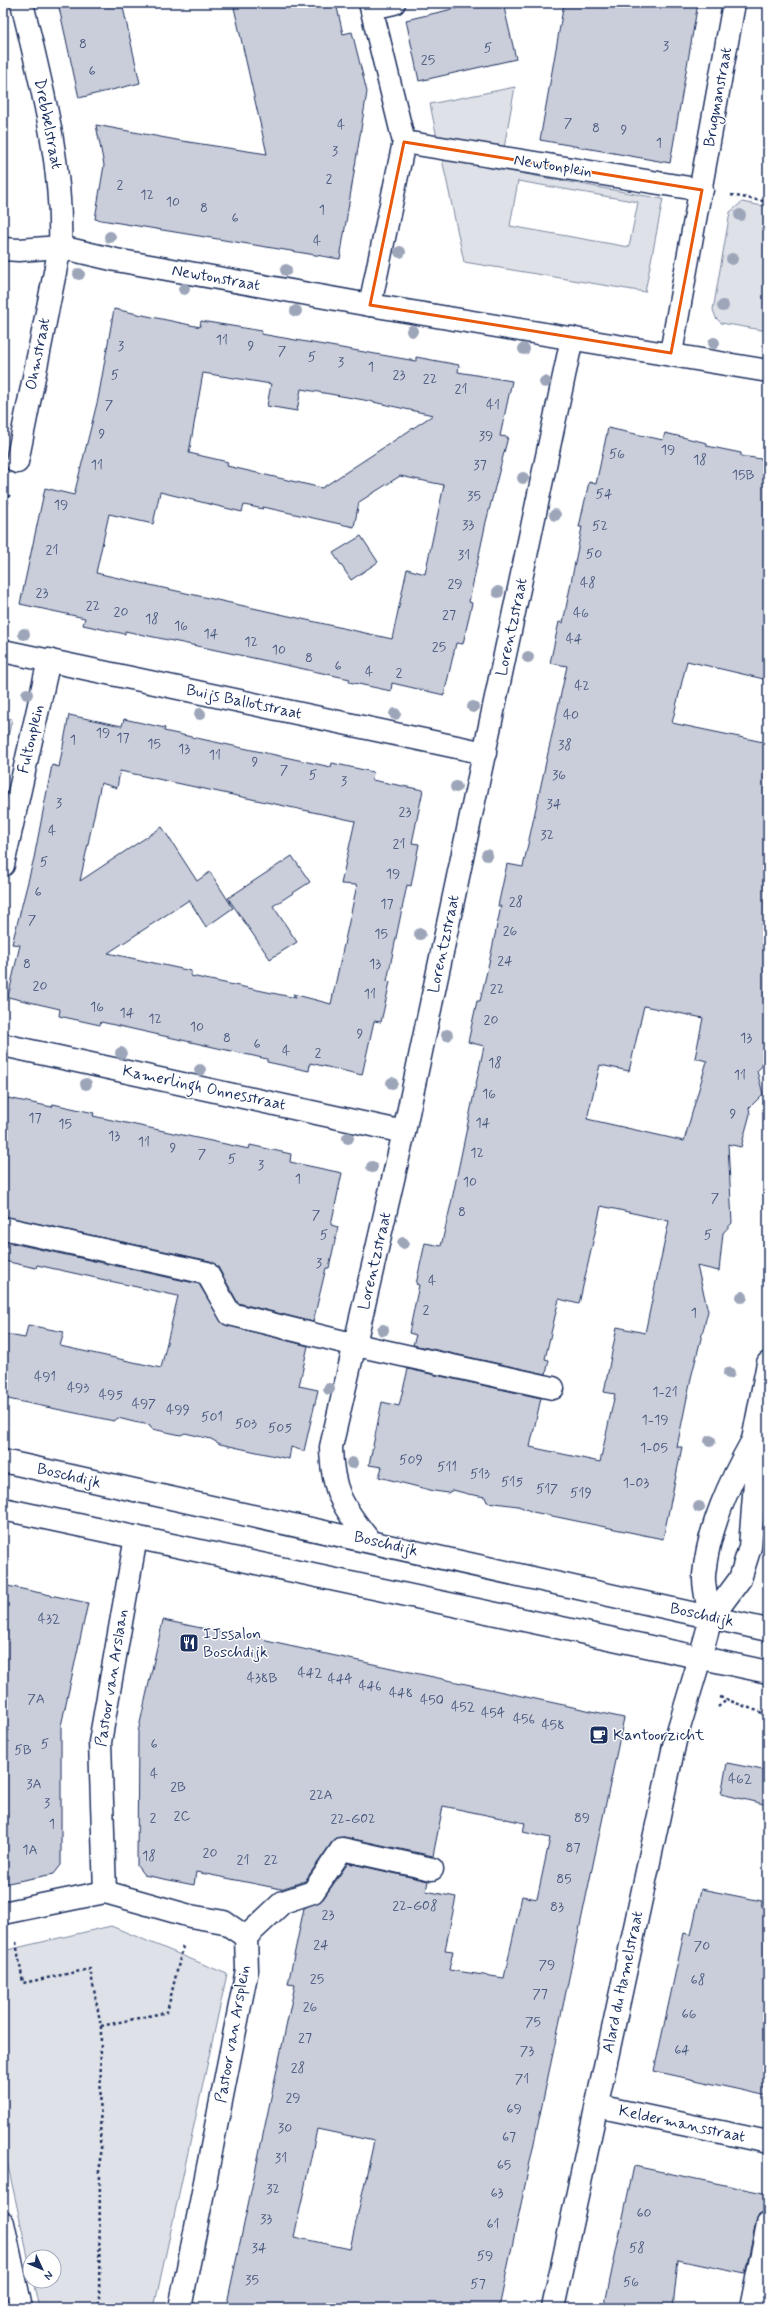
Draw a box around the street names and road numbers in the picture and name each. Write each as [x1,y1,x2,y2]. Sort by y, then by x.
street label: Brugmanstraat [699,45,738,149]
street label: Drebbelstraat [29,77,67,171]
street label: Newtonplein [512,149,594,183]
street label: Newtonstraat [170,260,262,296]
street label: Ohmstraat [21,316,55,392]
street label: Lorentzstraat [491,576,533,678]
street label: Buijs Ballotstraat [184,679,304,725]
street label: Fultonplein [13,703,49,775]
street label: Lorentzstraat [423,893,465,995]
street label: Kamerlingh Onnesstraat [120,1060,288,1117]
street label: Lorentzstraat [354,1210,396,1312]
street label: Boschdijk [35,1458,103,1494]
street label: Boschdijk [352,1526,420,1562]
street label: Boschdijk [668,1598,736,1632]
street label: Pastoor van Arslaan [91,1608,133,1748]
street label: Alard du Hamelstraat [598,1909,648,2055]
street label: Pastoor van Arsplein [211,1963,255,2105]
street label: Keldermansstraat [617,2100,747,2148]

